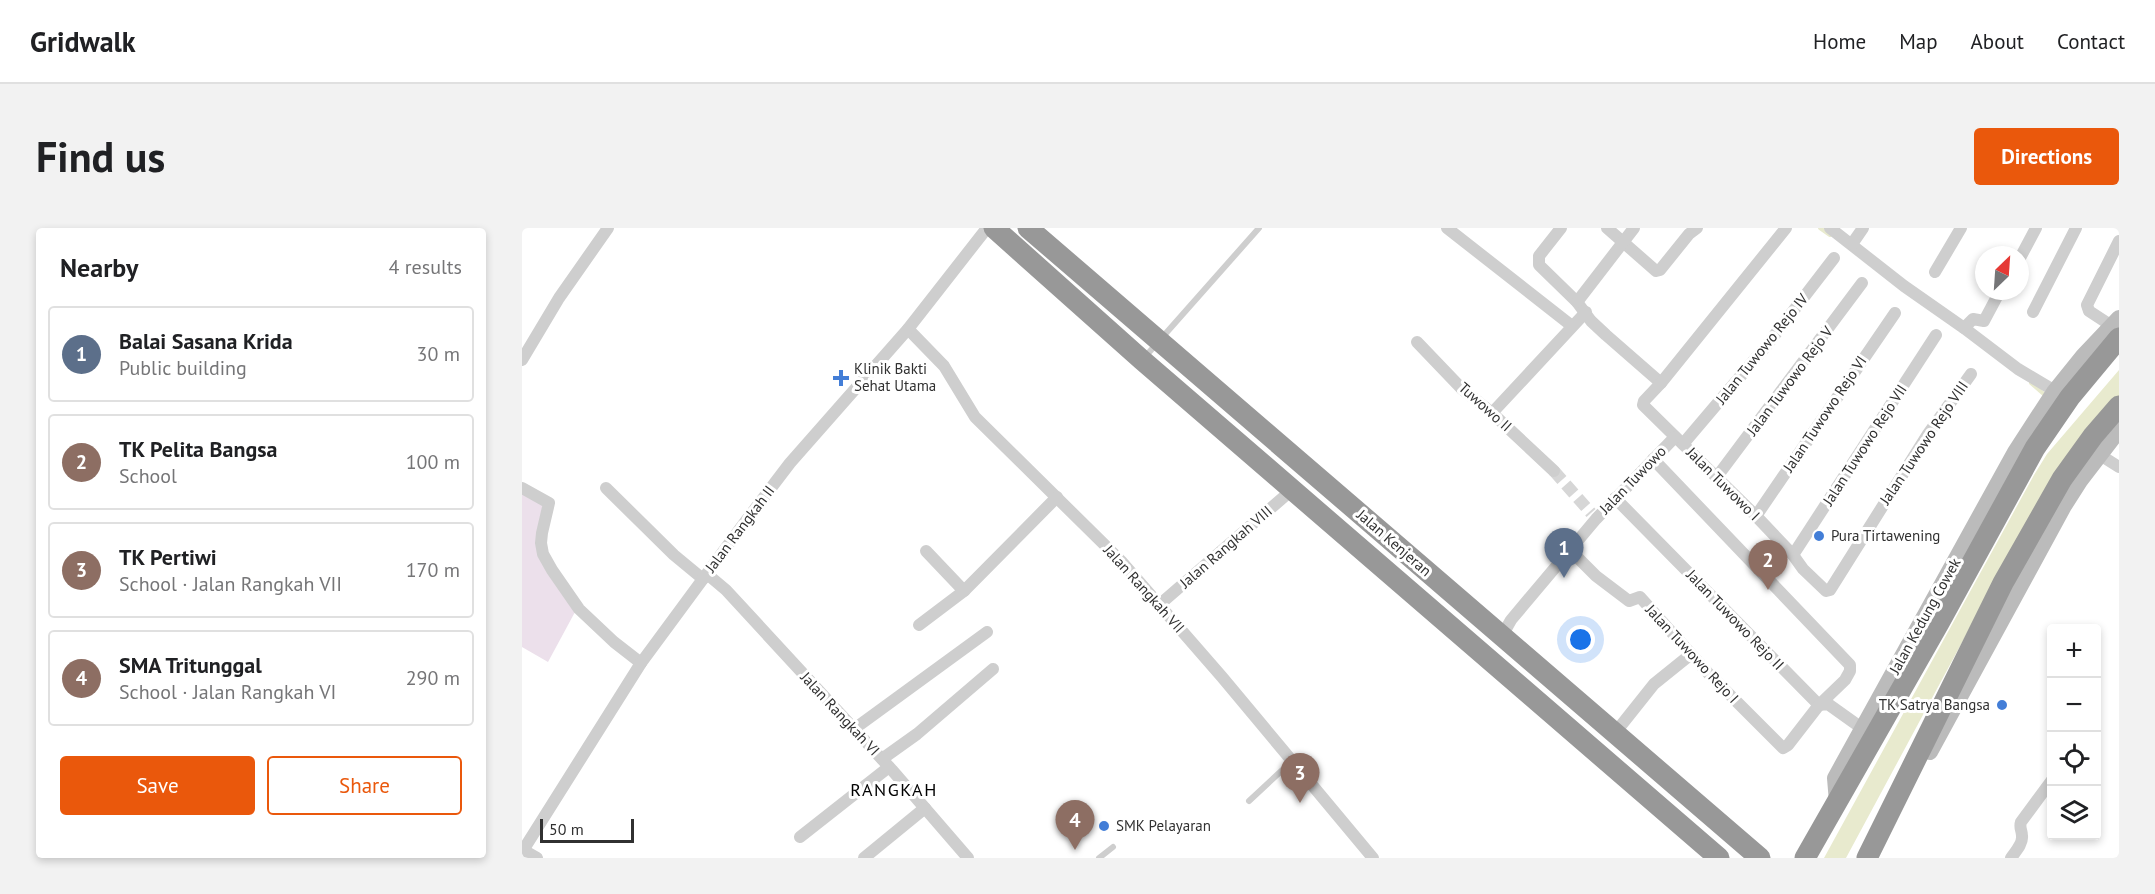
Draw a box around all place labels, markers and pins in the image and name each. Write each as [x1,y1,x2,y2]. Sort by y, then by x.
place label: Klinik Bakti Sehat Utama [854,359,936,395]
marker: Klinik Bakti Sehat Utama [832,369,850,387]
place label: Pura Tirtawening [1831,526,1940,545]
pin: 1 [1544,528,1584,578]
marker: Pura Tirtawening [1812,529,1826,543]
pin: 2 [1748,540,1788,590]
place label: TK Satrya Bangsa [1879,695,1990,714]
marker: TK Satrya Bangsa [1995,698,2009,712]
pin: 3 [1280,754,1320,803]
pin: 4 [1056,800,1094,850]
place label: SMK Pelayaran [1116,816,1211,835]
marker: SMK Pelayaran [1097,819,1111,833]

